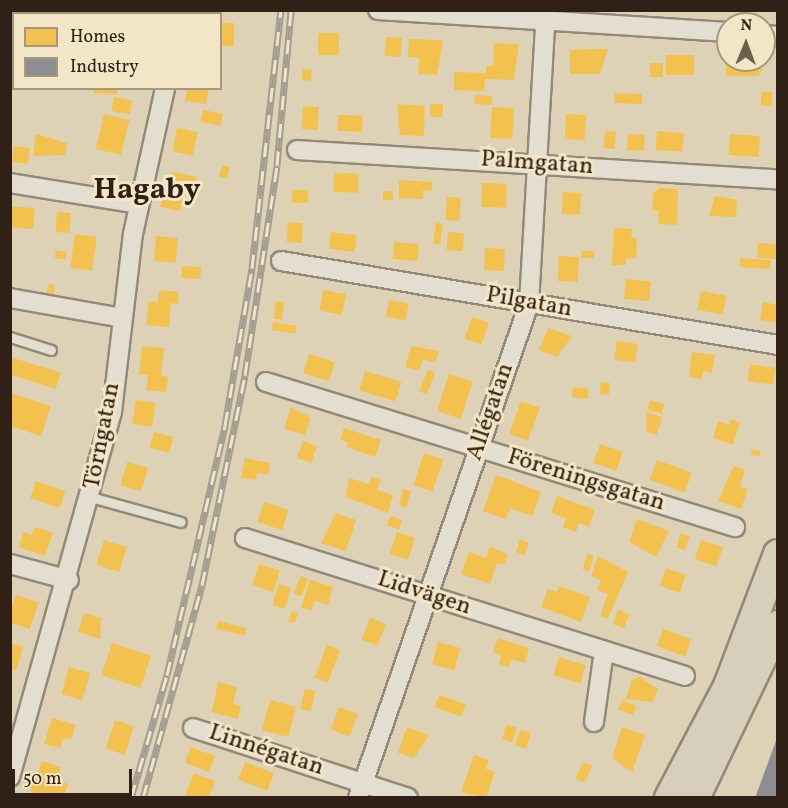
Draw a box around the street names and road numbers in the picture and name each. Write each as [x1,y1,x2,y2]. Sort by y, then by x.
street label: Palmgatan [480,146,594,182]
street label: Pilgatan [484,281,574,325]
street label: Allégatan [461,359,521,465]
street label: Törngatan [79,380,127,492]
street label: Föreningsgatan [504,443,668,519]
street label: Lidvägen [374,565,474,623]
street label: Linnégatan [205,719,327,783]

